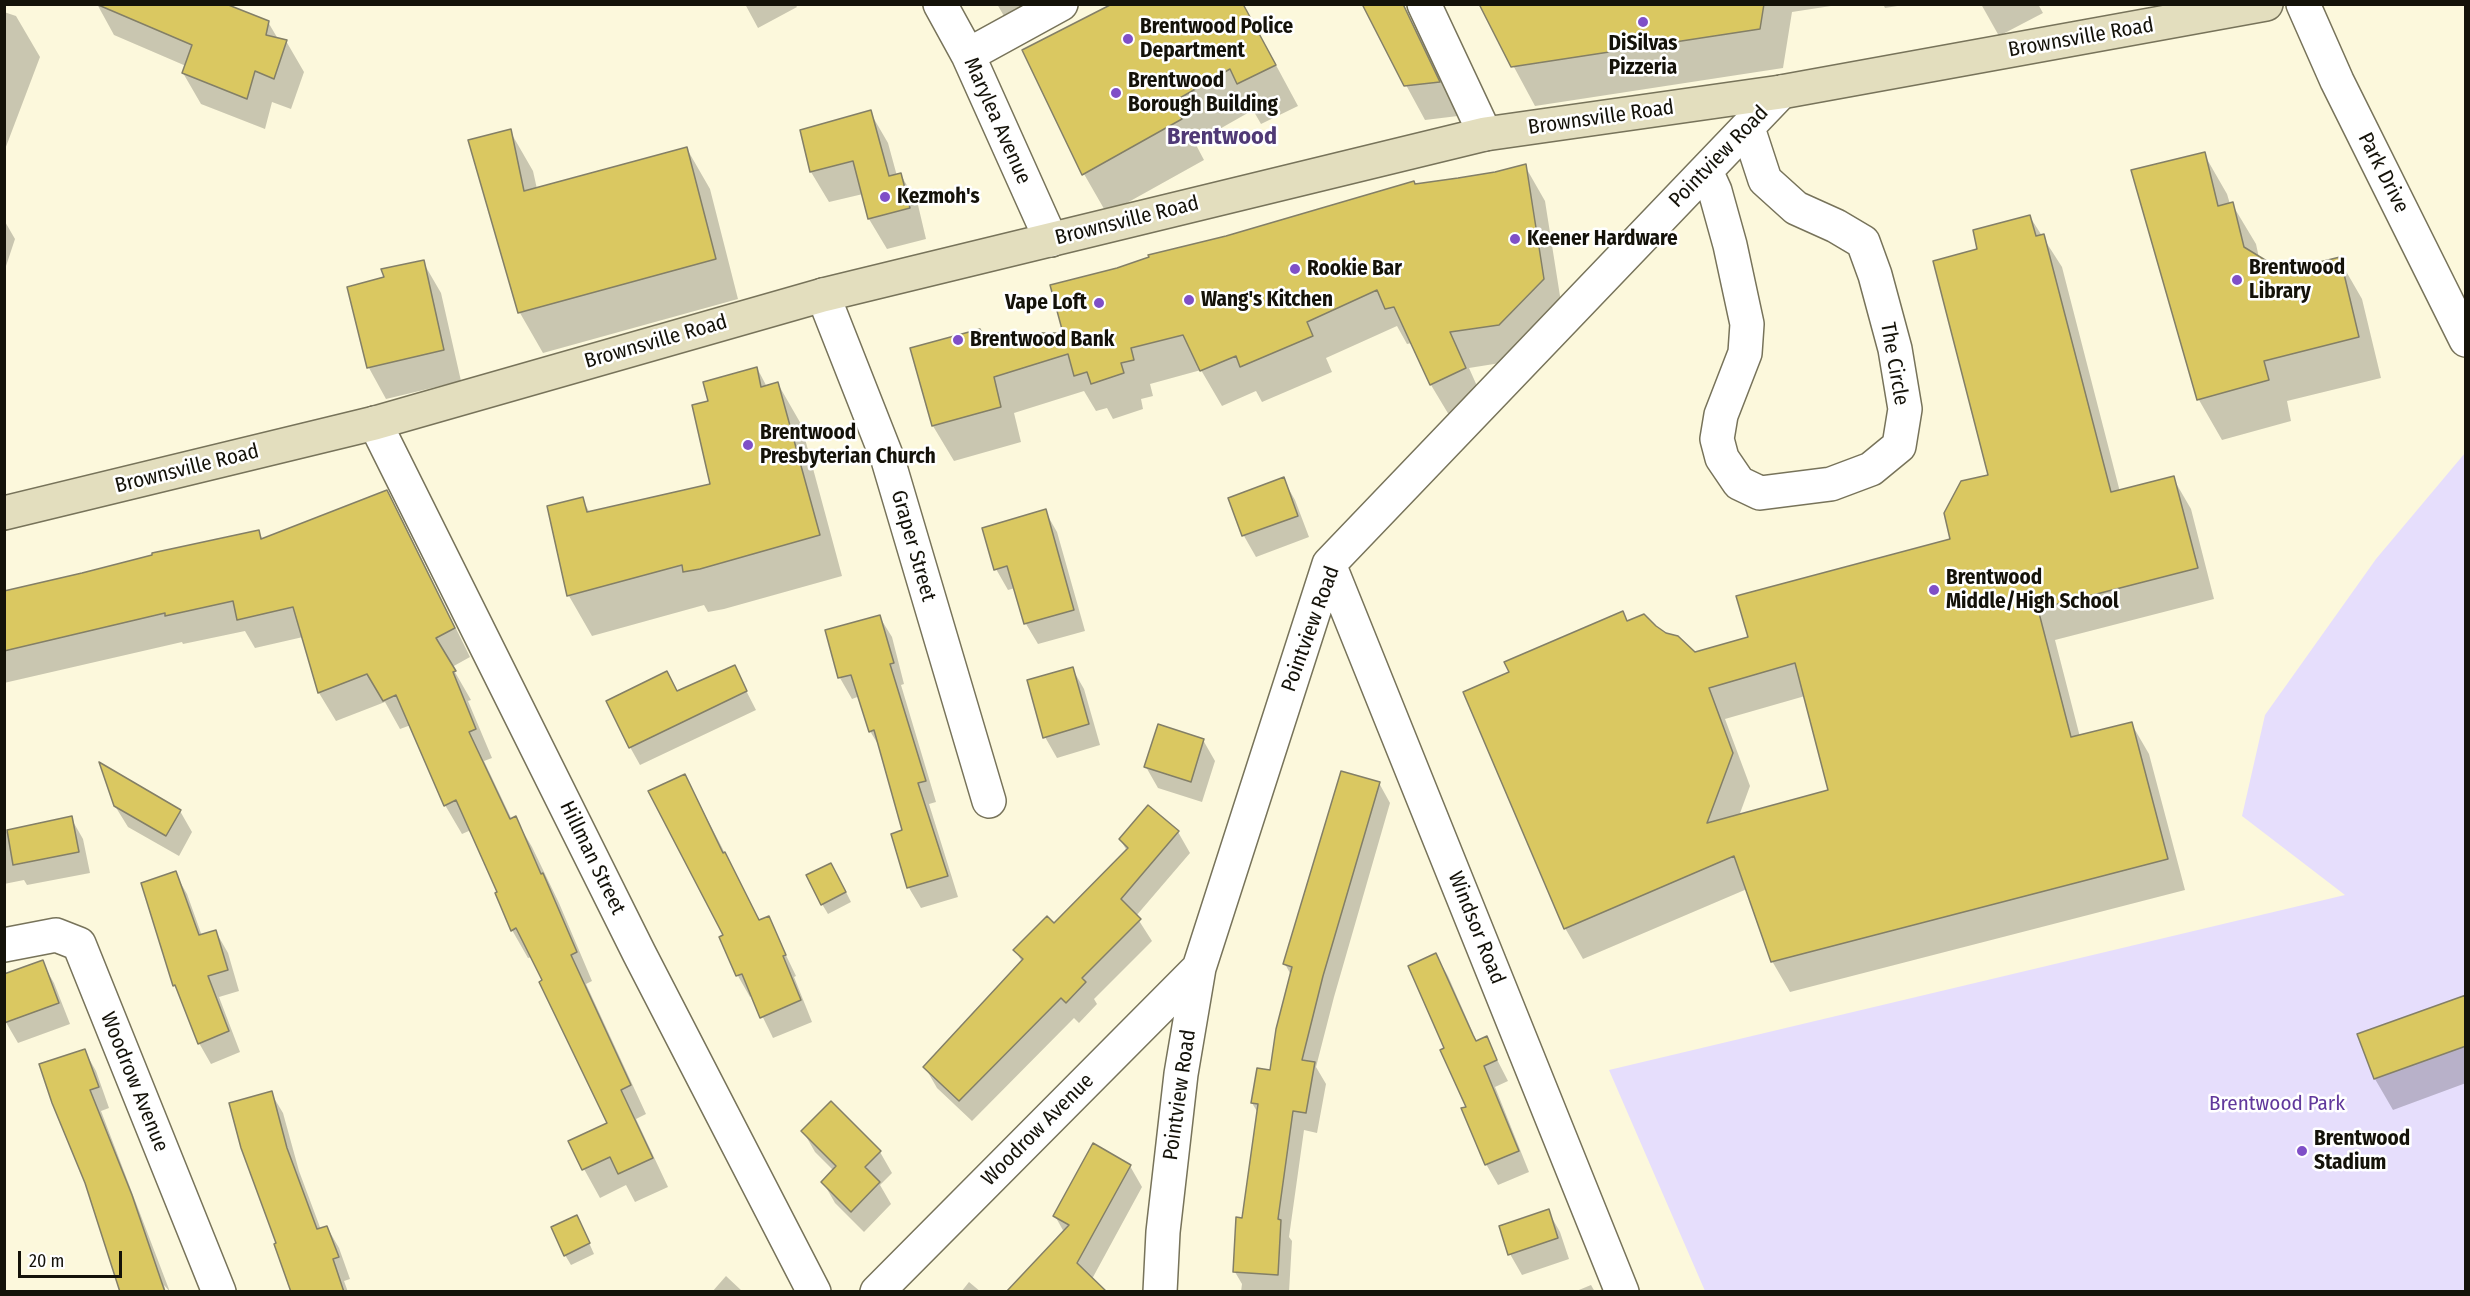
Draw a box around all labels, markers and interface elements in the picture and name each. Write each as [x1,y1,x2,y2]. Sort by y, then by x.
street label: Brownsville Road [2006,13,2156,63]
place label: Brentwood Police Department [1140,14,1293,64]
marker: DiSilvas Pizzeria [1636,15,1650,29]
place label: DiSilvas Pizzeria [1609,31,1677,81]
marker: Brentwood Police Department [1121,32,1135,46]
street label: Marylea Avenue [958,54,1036,188]
place label: Brentwood Borough Building [1128,68,1278,118]
marker: Brentwood Borough Building [1109,86,1123,100]
street label: Brownsville Road [1526,95,1676,141]
street label: Pointview Road [1664,101,1774,213]
district label: Brentwood [1167,123,1277,151]
street label: Park Drive [2352,129,2414,217]
place label: Kezmoh's [897,184,980,210]
marker: Kezmoh's [878,190,892,204]
street label: Brownsville Road [1053,191,1201,251]
place label: Keener Hardware [1527,226,1678,252]
marker: Keener Hardware [1508,232,1522,246]
place label: Brentwood Library [2249,255,2345,305]
place label: Rookie Bar [1307,256,1402,282]
marker: Rookie Bar [1288,262,1302,276]
marker: Brentwood Library [2230,273,2244,287]
place label: Wang's Kitchen [1201,287,1333,313]
place label: Vape Loft [1005,290,1087,316]
marker: Wang's Kitchen [1182,293,1196,307]
marker: Vape Loft [1092,296,1106,310]
street label: Brownsville Road [582,310,730,374]
street label: The Circle [1874,321,1914,407]
place label: Brentwood Bank [970,327,1114,353]
marker: Brentwood Bank [951,333,965,347]
place label: Brentwood Presbyterian Church [760,420,936,470]
marker: Brentwood Presbyterian Church [741,438,755,452]
street label: Brownsville Road [113,439,261,499]
street label: Graper Street [885,488,941,604]
street label: Pointview Road [1277,563,1345,695]
place label: Brentwood Middle/High School [1946,565,2119,615]
marker: Brentwood Middle/High School [1927,583,1941,597]
street label: Hillman Street [554,797,630,919]
street label: Windsor Road [1442,868,1510,988]
street label: Woodrow Avenue [95,1008,173,1156]
street label: Pointview Road [1158,1028,1202,1162]
street label: Woodrow Avenue [977,1069,1099,1191]
park label: Brentwood Park [2209,1091,2345,1117]
place label: Brentwood Stadium [2314,1126,2410,1176]
marker: Brentwood Stadium [2295,1144,2309,1158]
scale bar [21,1239,124,1277]
text: 20 m [29,1250,64,1272]

